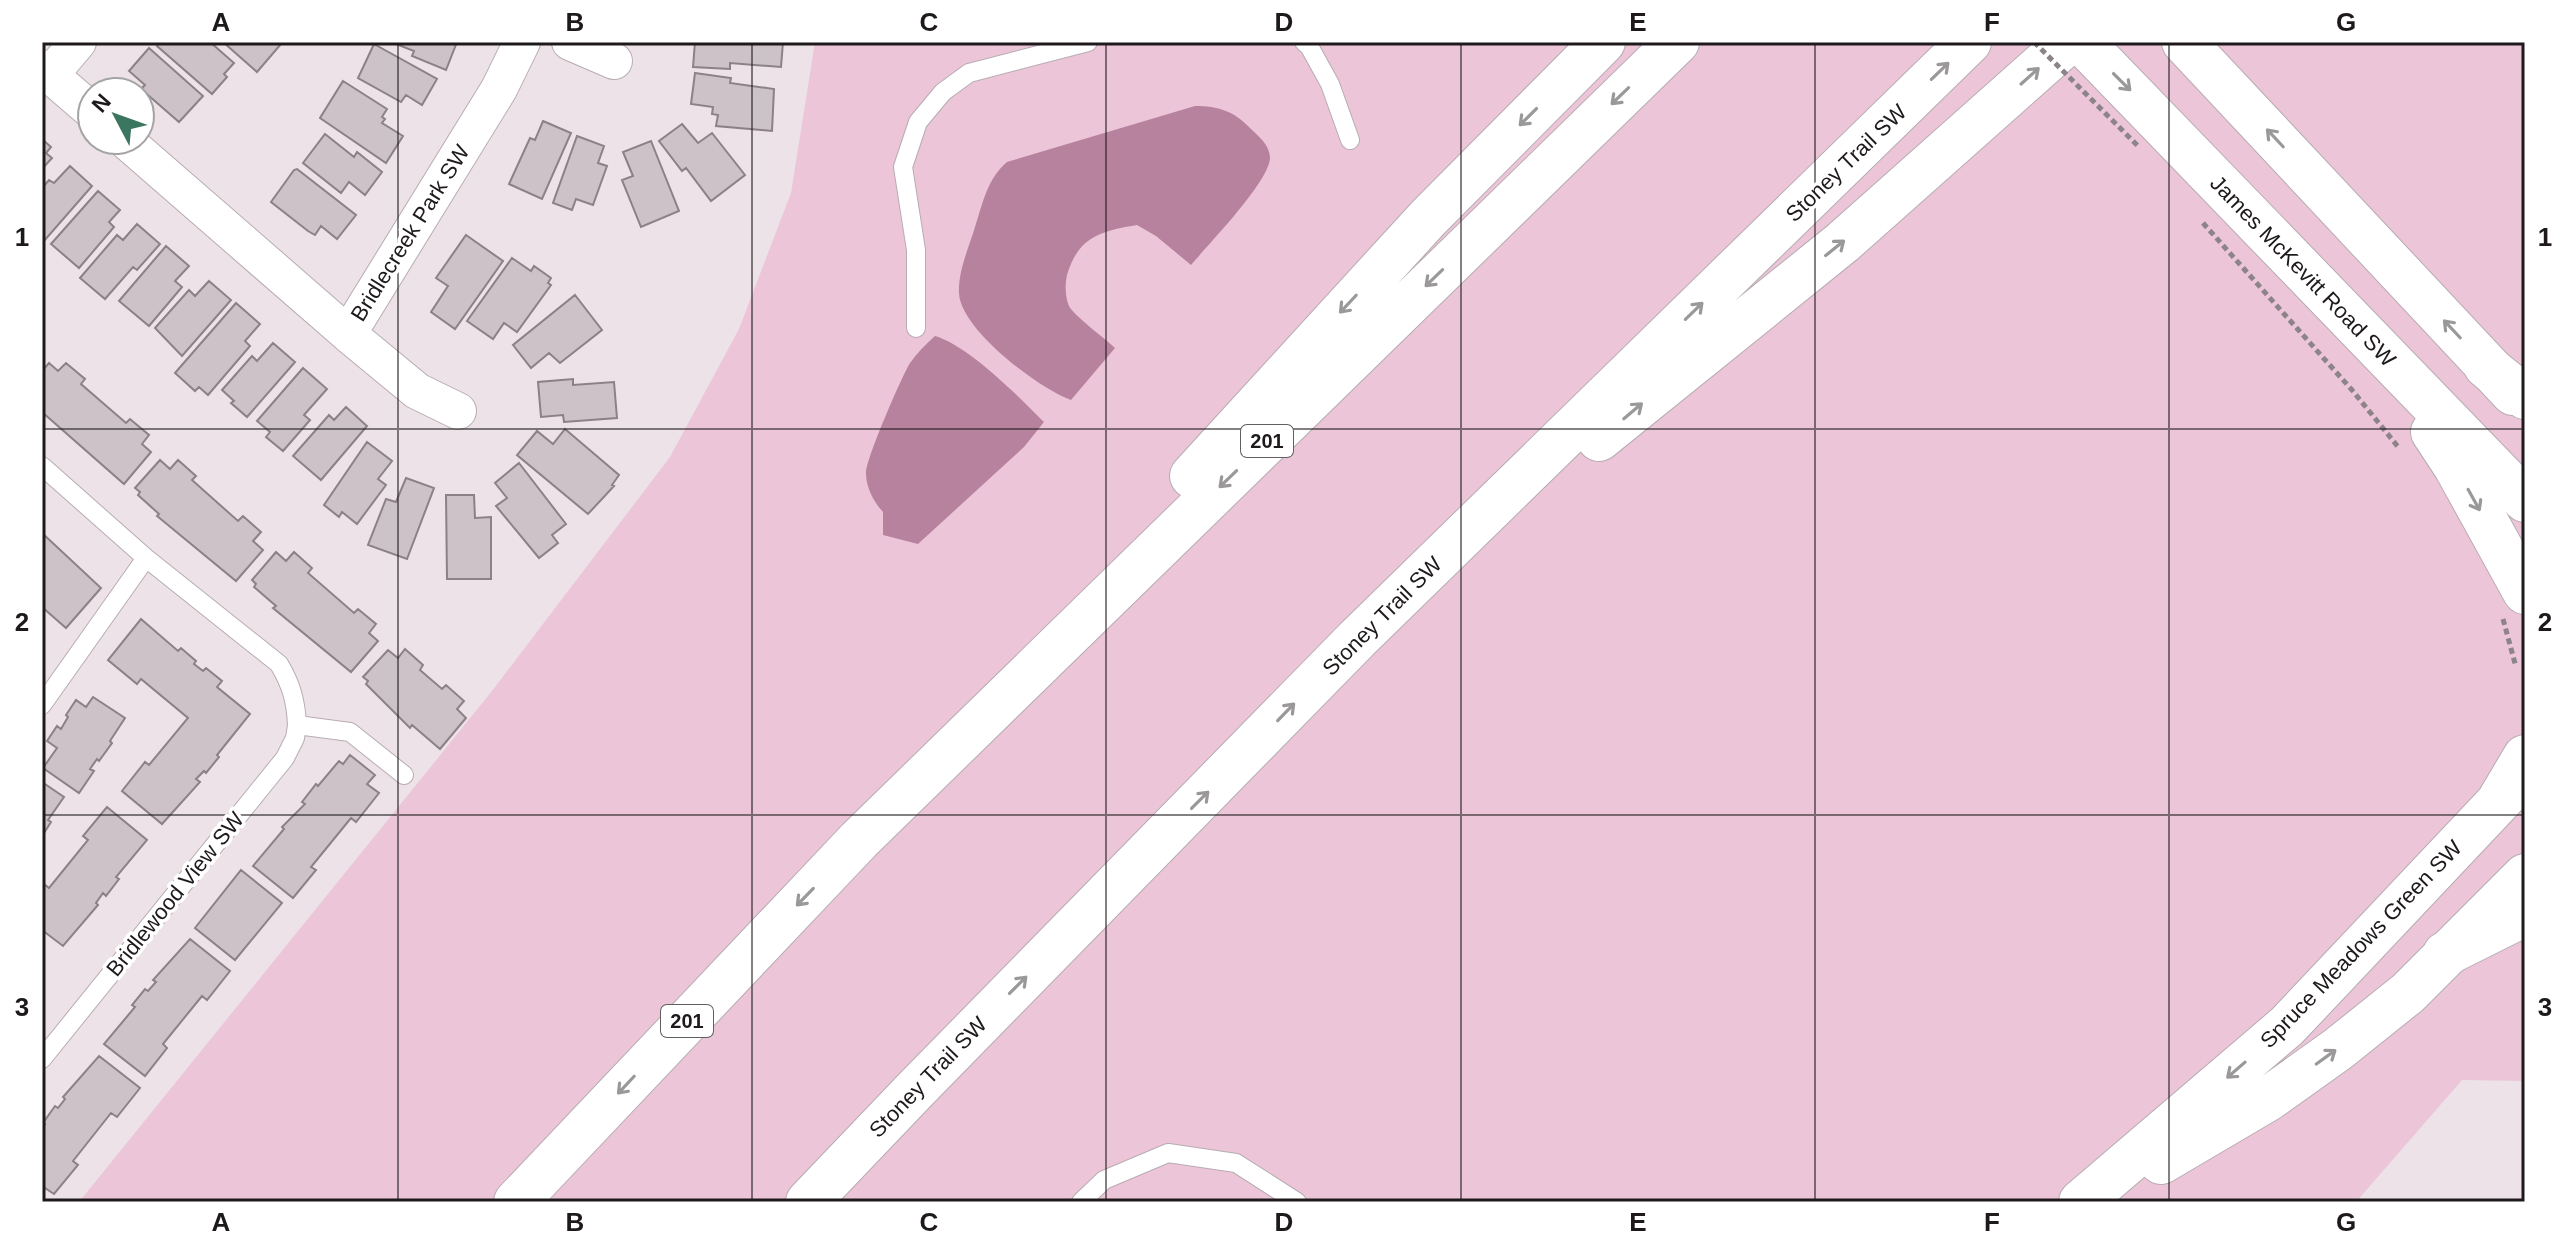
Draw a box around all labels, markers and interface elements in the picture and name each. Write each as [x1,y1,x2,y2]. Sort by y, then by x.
text: A [212,7,231,37]
text: B [566,7,584,37]
text: C [920,7,939,37]
text: D [1275,7,1293,37]
text: E [1629,7,1647,37]
text: F [1984,7,2000,37]
text: G [2336,7,2356,37]
one-way arrow [1930,62,1949,81]
one-way arrow [2020,67,2040,85]
one-way arrow [2112,72,2131,91]
north arrow [76,76,156,156]
one-way arrow [1611,86,1631,105]
text: N [87,89,116,117]
street label: Stoney Trail SW [1781,99,1912,227]
one-way arrow [1519,107,1538,126]
one-way arrow [2266,128,2285,148]
street label: Bridlecreek Park SW [346,140,474,326]
street label: James McKevitt Road SW [2205,170,2401,372]
text: 1 [15,222,29,252]
text: 1 [2538,222,2552,252]
one-way arrow [1825,239,1845,257]
one-way arrow [1424,268,1444,287]
one-way arrow [1338,294,1357,314]
one-way arrow [1684,302,1703,321]
one-way arrow [2443,319,2461,339]
one-way arrow [1622,402,1643,420]
road number: 201 [1241,425,1293,457]
one-way arrow [1219,469,1238,488]
one-way arrow [2467,488,2482,512]
street label: Stoney Trail SW [1317,551,1447,681]
text: 2 [15,607,29,637]
text: 2 [2538,607,2552,637]
one-way arrow [1276,703,1295,722]
one-way arrow [1190,791,1209,810]
street label: Bridlewood View SW [101,807,249,981]
street label: Spruce Meadows Green SW [2255,835,2467,1053]
one-way arrow [796,886,815,906]
one-way arrow [1008,976,1027,995]
text: 3 [15,992,29,1022]
text: 3 [2538,992,2552,1022]
road number: 201 [661,1005,713,1037]
street label: Stoney Trail SW [864,1011,992,1142]
one-way arrow [2315,1049,2336,1066]
one-way arrow [2227,1061,2247,1079]
one-way arrow [617,1075,636,1095]
text: A [212,1207,231,1237]
text: B [566,1207,584,1237]
text: C [920,1207,939,1237]
text: D [1275,1207,1293,1237]
text: E [1629,1207,1647,1237]
text: F [1984,1207,2000,1237]
text: G [2336,1207,2356,1237]

